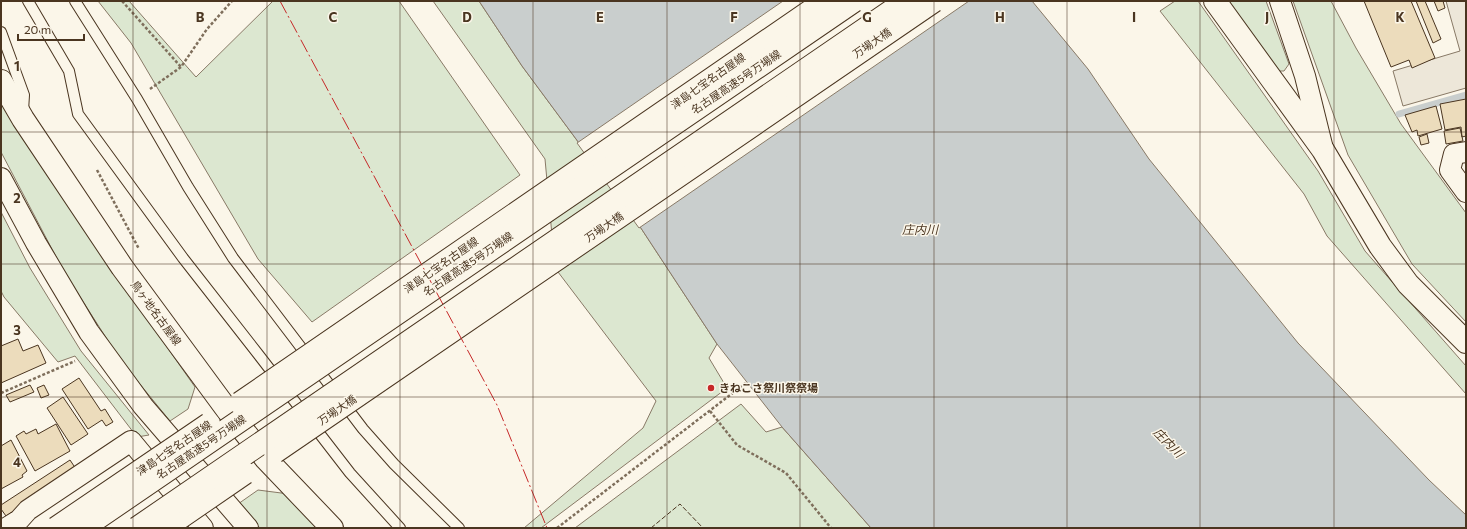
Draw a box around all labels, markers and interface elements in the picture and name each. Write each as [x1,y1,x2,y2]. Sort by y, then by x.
text: B [196,9,205,25]
text: C [329,9,338,25]
text: D [462,9,472,25]
text: E [596,9,604,25]
text: F [730,9,738,25]
text: G [862,9,872,25]
text: H [995,9,1005,25]
text: I [1132,9,1136,25]
text: J [1265,9,1269,25]
text: K [1395,9,1405,25]
scale bar [18,16,84,42]
text: 20 m [24,22,51,36]
street label: 万場大橋 [850,25,894,60]
street label: 名古屋高速5号万場線 [688,47,783,116]
street label: 津島七宝名古屋線 [668,50,747,111]
text: 1 [14,58,20,74]
text: 2 [13,190,21,206]
street label: 万場大橋 [582,209,626,244]
water label: 庄内川 [902,222,940,236]
street label: 名古屋高速5号万場線 [420,229,515,298]
street label: 津島七宝名古屋線 [401,234,480,295]
street label: 鳥ヶ地名古屋線 [129,278,184,348]
text: 3 [13,322,21,338]
place label: きねこさ祭川祭祭場 [719,381,818,394]
marker: きねこさ祭川祭祭場 [706,383,716,393]
street label: 万場大橋 [315,392,359,427]
street label: 名古屋高速5号万場線 [153,412,248,481]
street label: 津島七宝名古屋線 [134,418,214,478]
water label: 庄内川 [1151,425,1188,461]
text: 4 [13,454,21,470]

